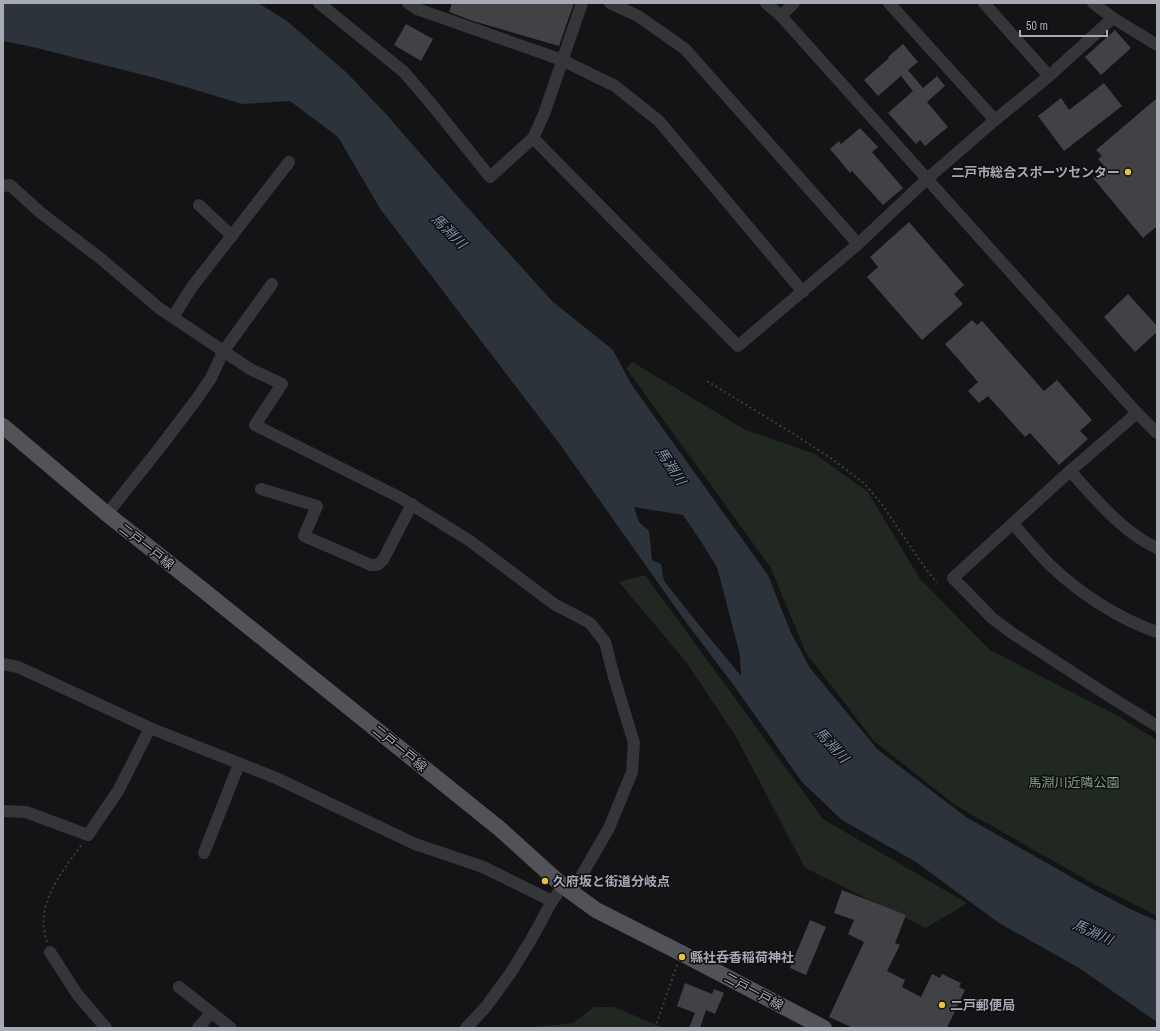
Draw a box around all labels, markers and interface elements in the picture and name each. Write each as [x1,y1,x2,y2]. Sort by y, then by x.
scale bar [1020,12,1107,38]
text: 50 m [1026,18,1048,34]
place label: 二戸市総合スポーツセンター [951,164,1120,181]
marker: 二戸市総合スポーツセンター [1123,167,1133,177]
water label: 馬淵川 [428,210,472,254]
water label: 馬淵川 [652,443,691,490]
street label: 二戸一戸線 [116,520,178,573]
street label: 二戸一戸線 [369,721,430,775]
water label: 馬淵川 [811,724,854,768]
park label: 馬淵川近隣公園 [1028,774,1120,791]
place label: 久府坂と街道分岐点 [553,873,670,890]
marker: 久府坂と街道分岐点 [540,876,550,886]
water label: 馬淵川 [1070,915,1118,950]
place label: 縣社呑香稲荷神社 [690,949,794,966]
marker: 縣社呑香稲荷神社 [677,952,687,962]
street label: 二戸一戸線 [721,969,786,1014]
place label: 二戸郵便局 [950,997,1015,1014]
marker: 二戸郵便局 [937,1000,947,1010]

